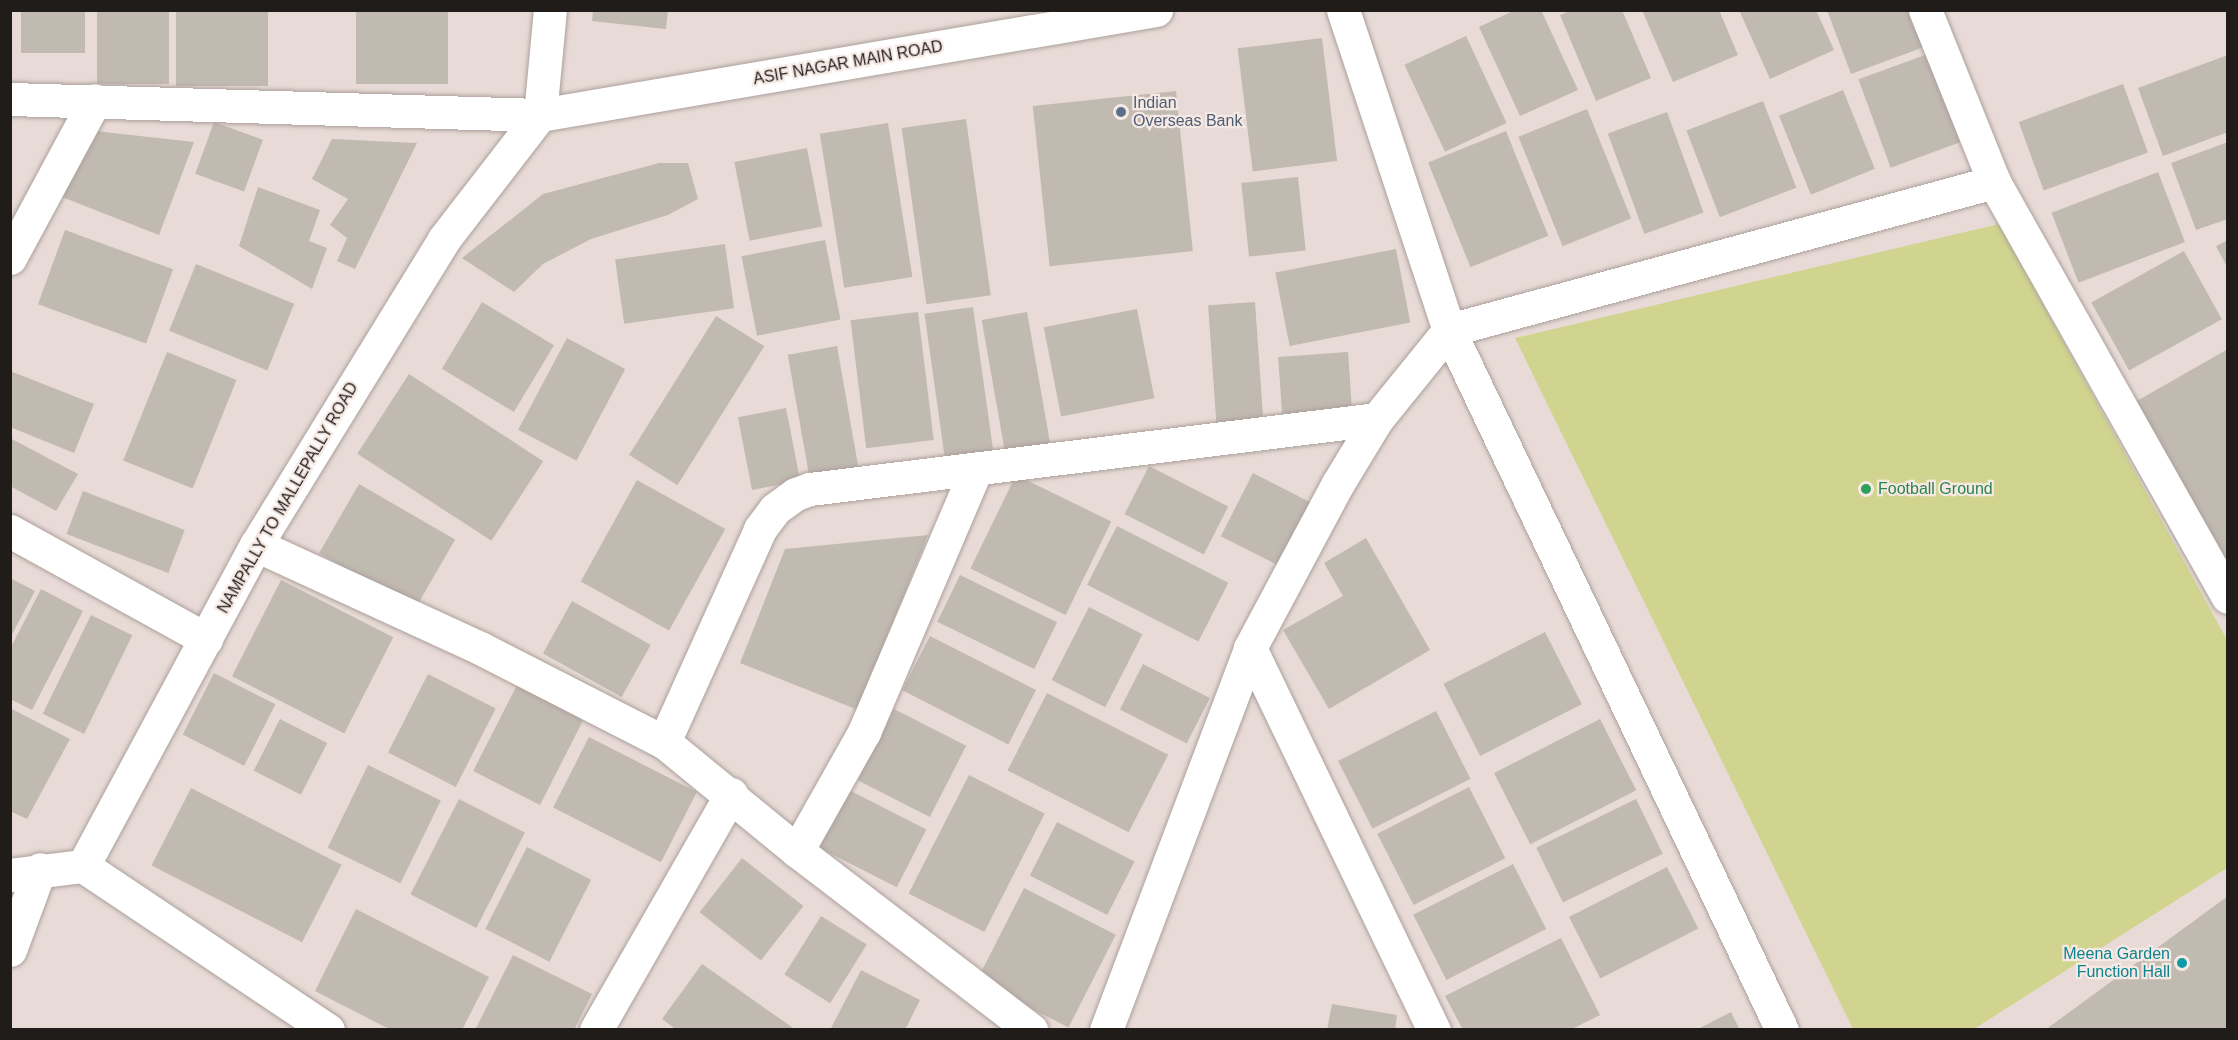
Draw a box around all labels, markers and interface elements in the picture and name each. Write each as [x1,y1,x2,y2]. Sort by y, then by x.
street label: ASIF NAGAR MAIN ROAD [752,37,944,89]
place label: Indian Overseas Bank [1133,93,1242,131]
marker: Indian Overseas Bank [1114,105,1128,119]
street label: NAMPALLY TO MALLEPALLY ROAD [214,379,362,617]
place label: Football Ground [1878,479,1993,499]
marker: Football Ground [1859,482,1873,496]
place label: Meena Garden Function Hall [2063,944,2170,982]
marker: Meena Garden Function Hall [2175,956,2189,970]

